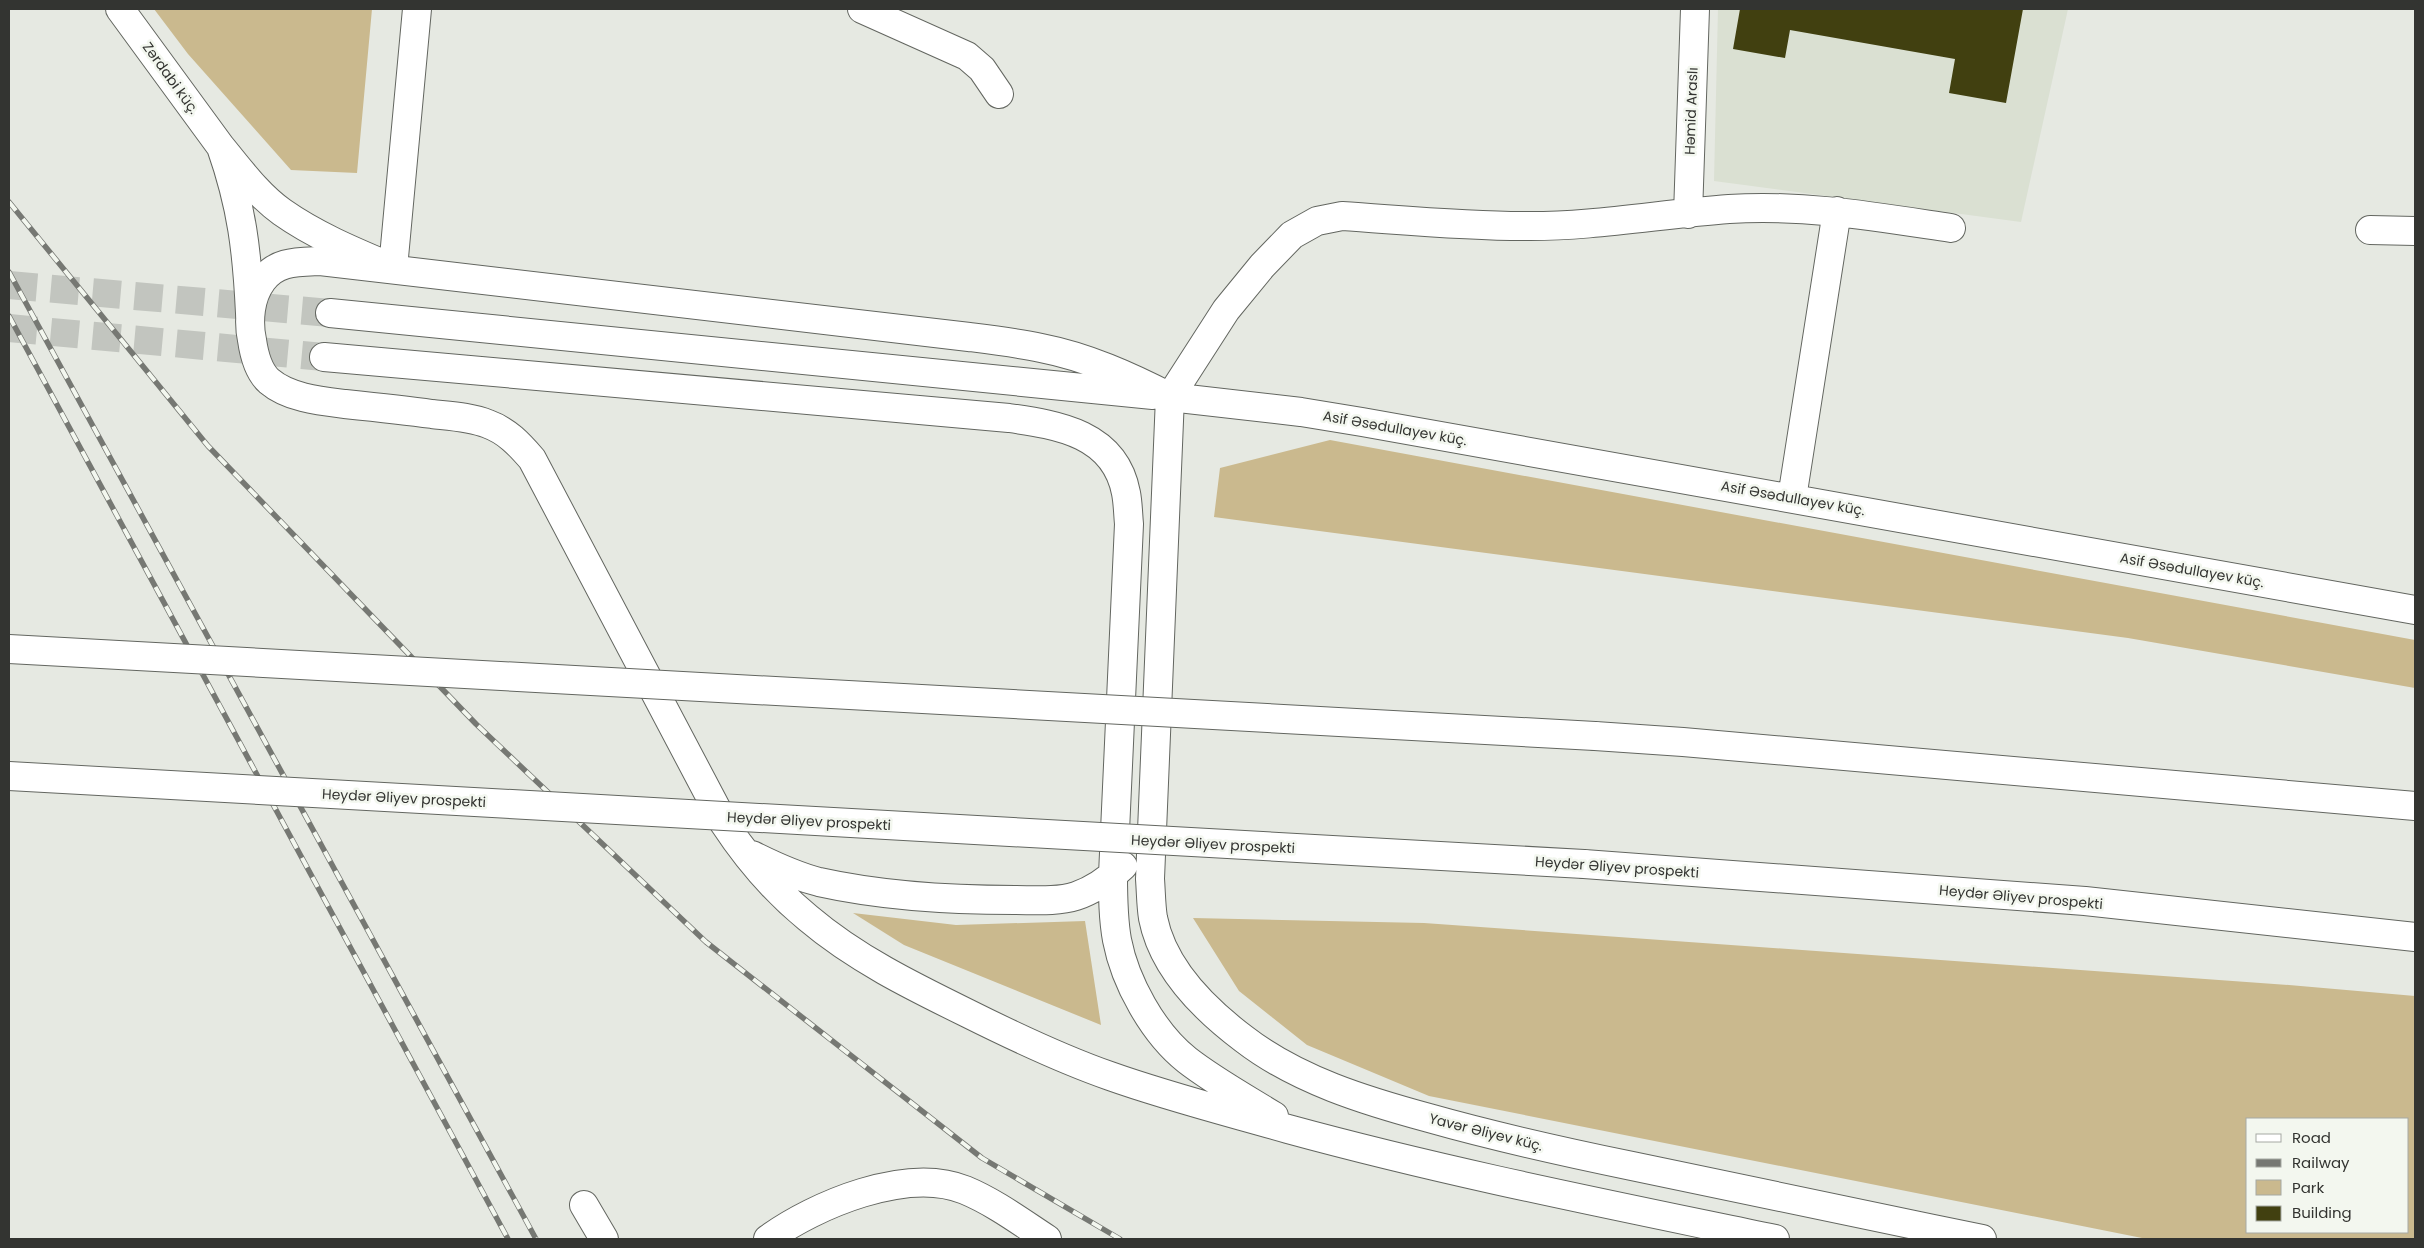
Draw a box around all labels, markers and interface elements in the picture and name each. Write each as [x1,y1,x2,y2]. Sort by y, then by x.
street label: Zərdabi küç. [138,38,204,118]
street label: Həmid Araslı [1679,67,1703,155]
street label: Asif Əsədullayev küç. [1321,405,1469,451]
street label: Asif Əsədullayev küç. [1719,475,1867,521]
street label: Asif Əsədullayev küç. [2118,547,2266,593]
street label: Heydər Əliyev prospekti [321,784,487,812]
street label: Heydər Əliyev prospekti [726,807,892,835]
street label: Heydər Əliyev prospekti [1130,830,1296,858]
street label: Heydər Əliyev prospekti [1534,851,1700,883]
street label: Heydər Əliyev prospekti [1938,880,2104,914]
street label: Yavər Əliyev küç. [1427,1108,1545,1156]
legend [2246,1118,2409,1233]
text: Road [2292,1127,2331,1148]
text: Railway [2292,1152,2350,1173]
text: Park [2292,1177,2324,1198]
text: Building [2292,1202,2352,1223]

